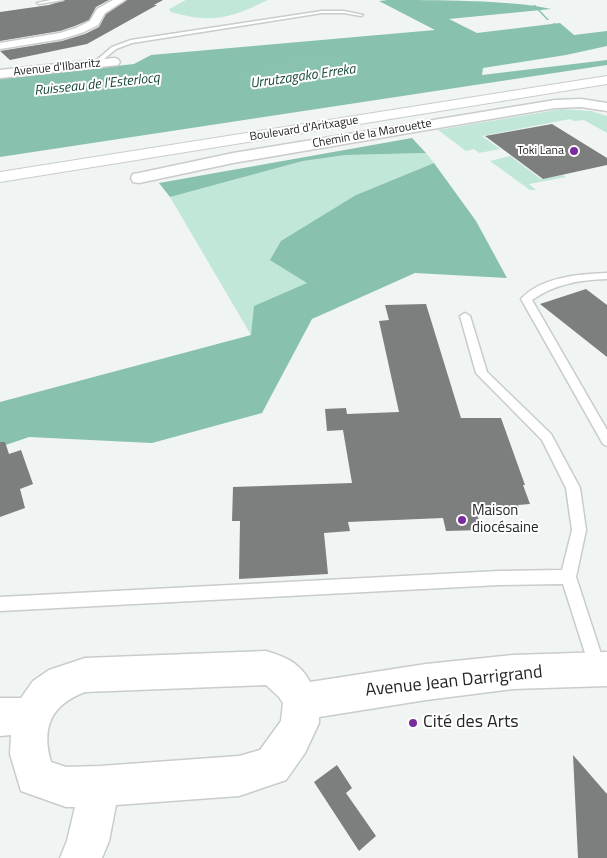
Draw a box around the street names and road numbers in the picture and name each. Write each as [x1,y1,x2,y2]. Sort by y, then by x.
street label: Avenue d'Ilbarritz [13,56,101,80]
street label: Boulevard d'Aritxague [249,113,359,145]
street label: Chemin de la Marouette [311,116,433,152]
street label: Avenue Jean Darrigrand [364,662,544,702]

